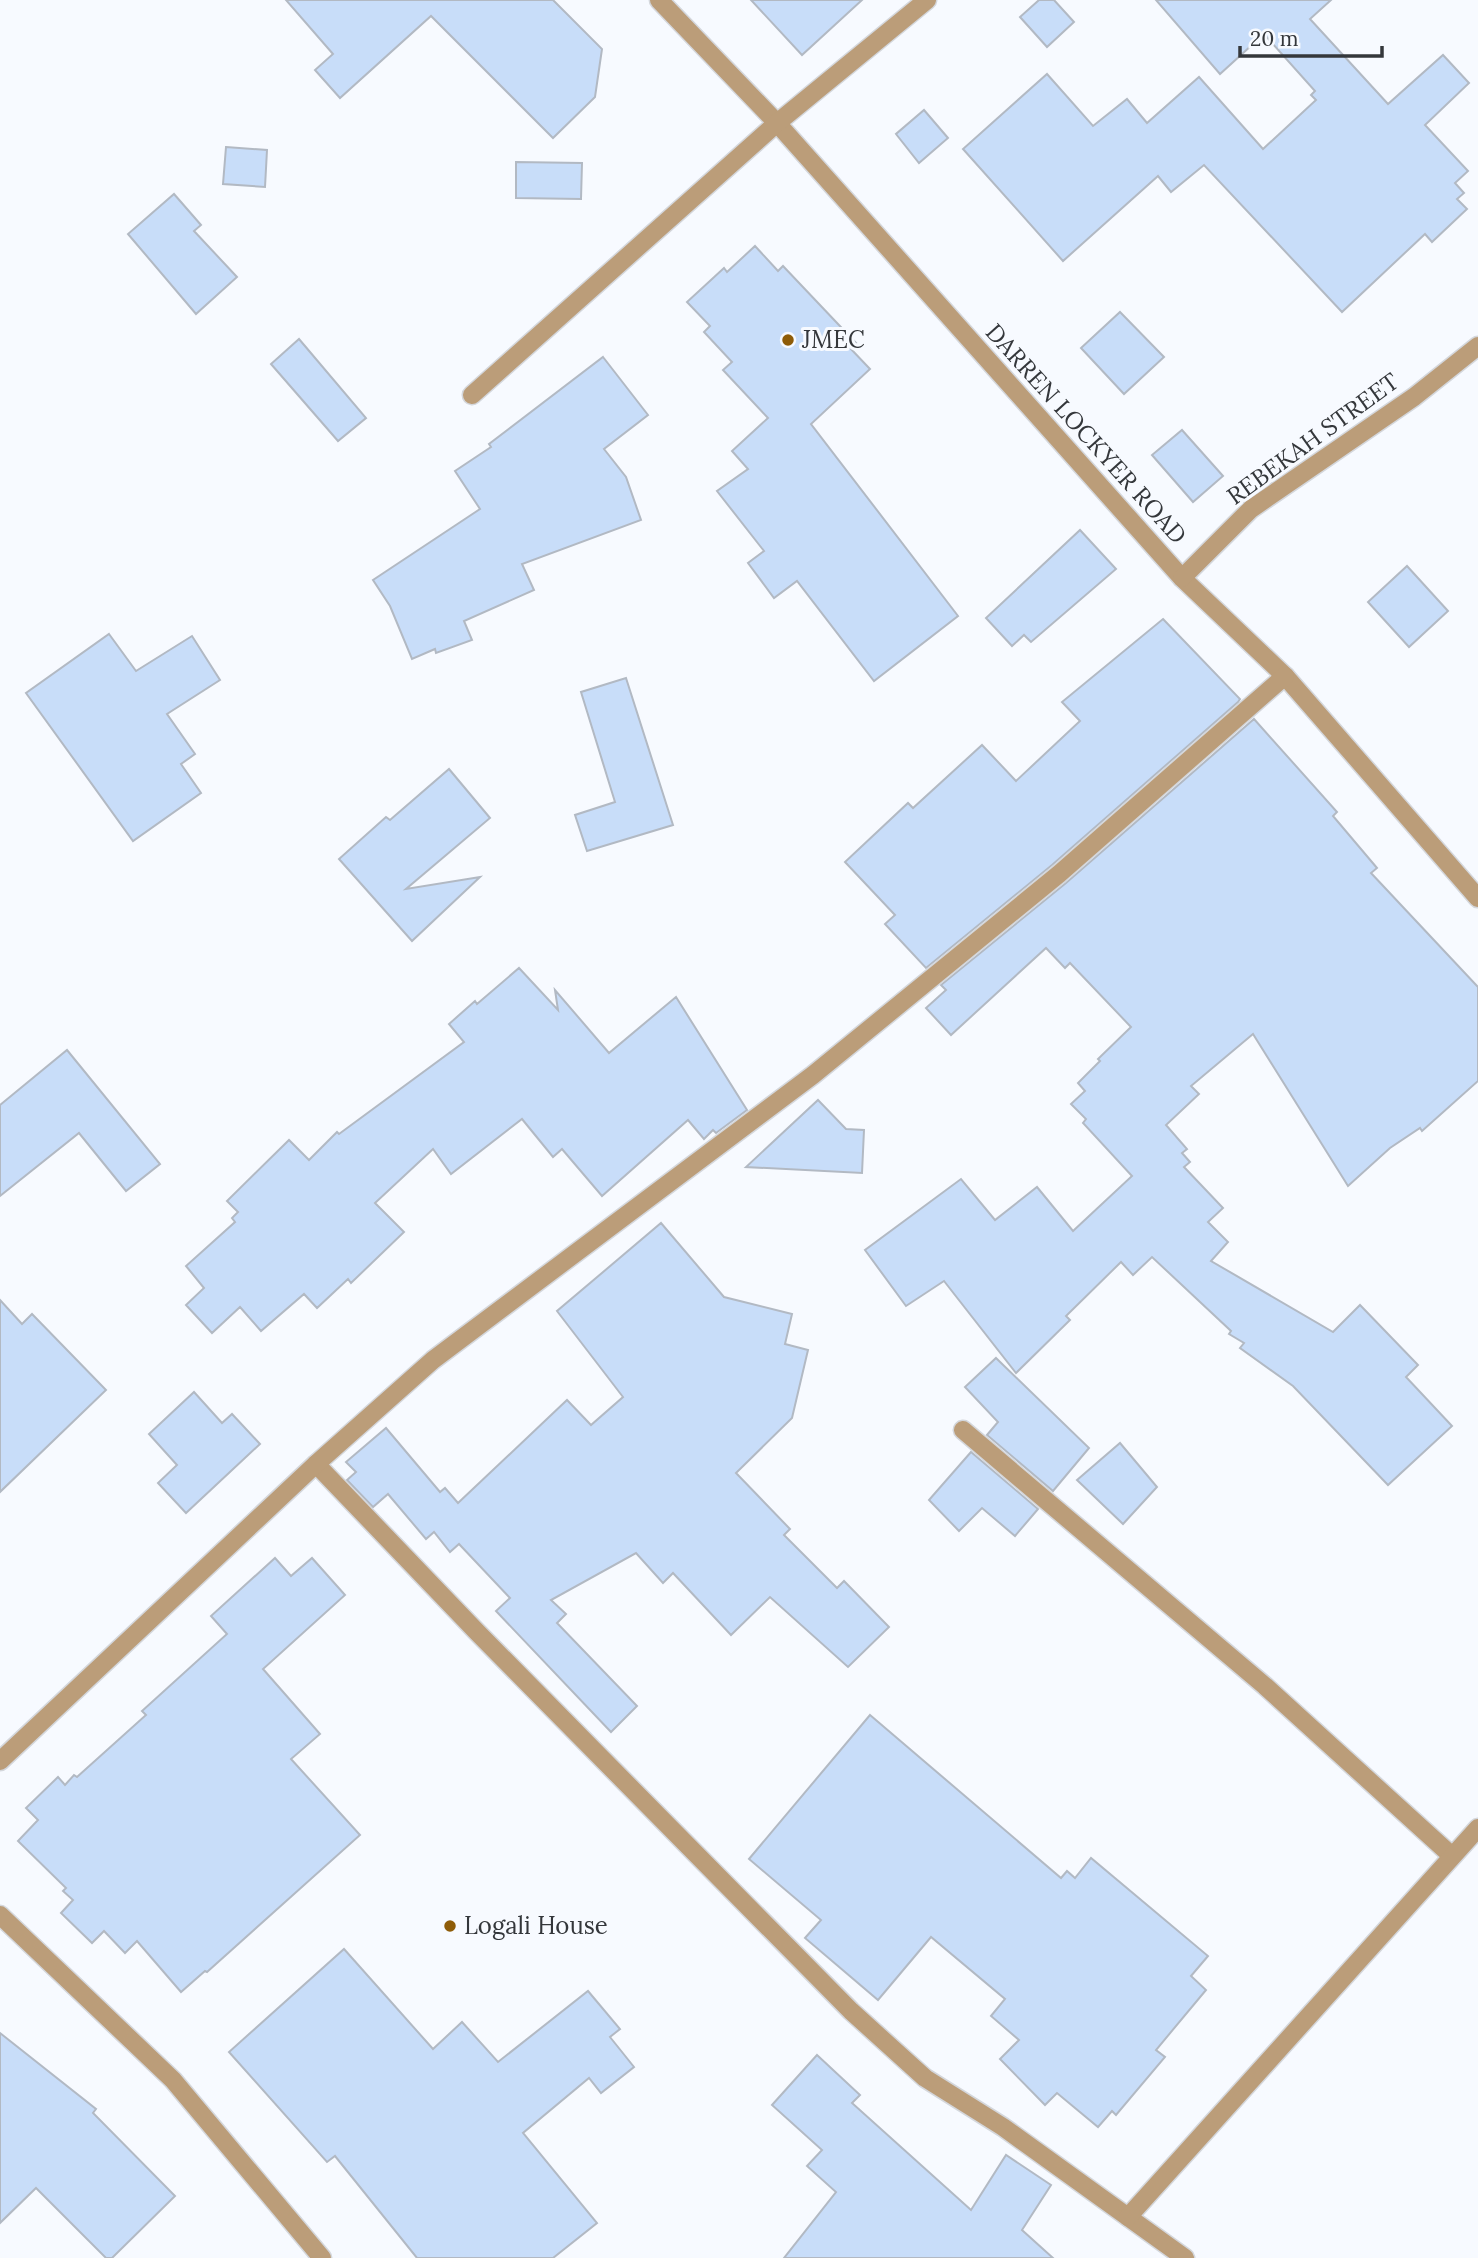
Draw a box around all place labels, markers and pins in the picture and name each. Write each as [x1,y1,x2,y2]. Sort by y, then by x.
place label: JMEC [801,324,865,355]
marker: JMEC [780,332,796,348]
place label: Logali House [464,1910,608,1941]
marker: Logali House [442,1918,458,1934]

